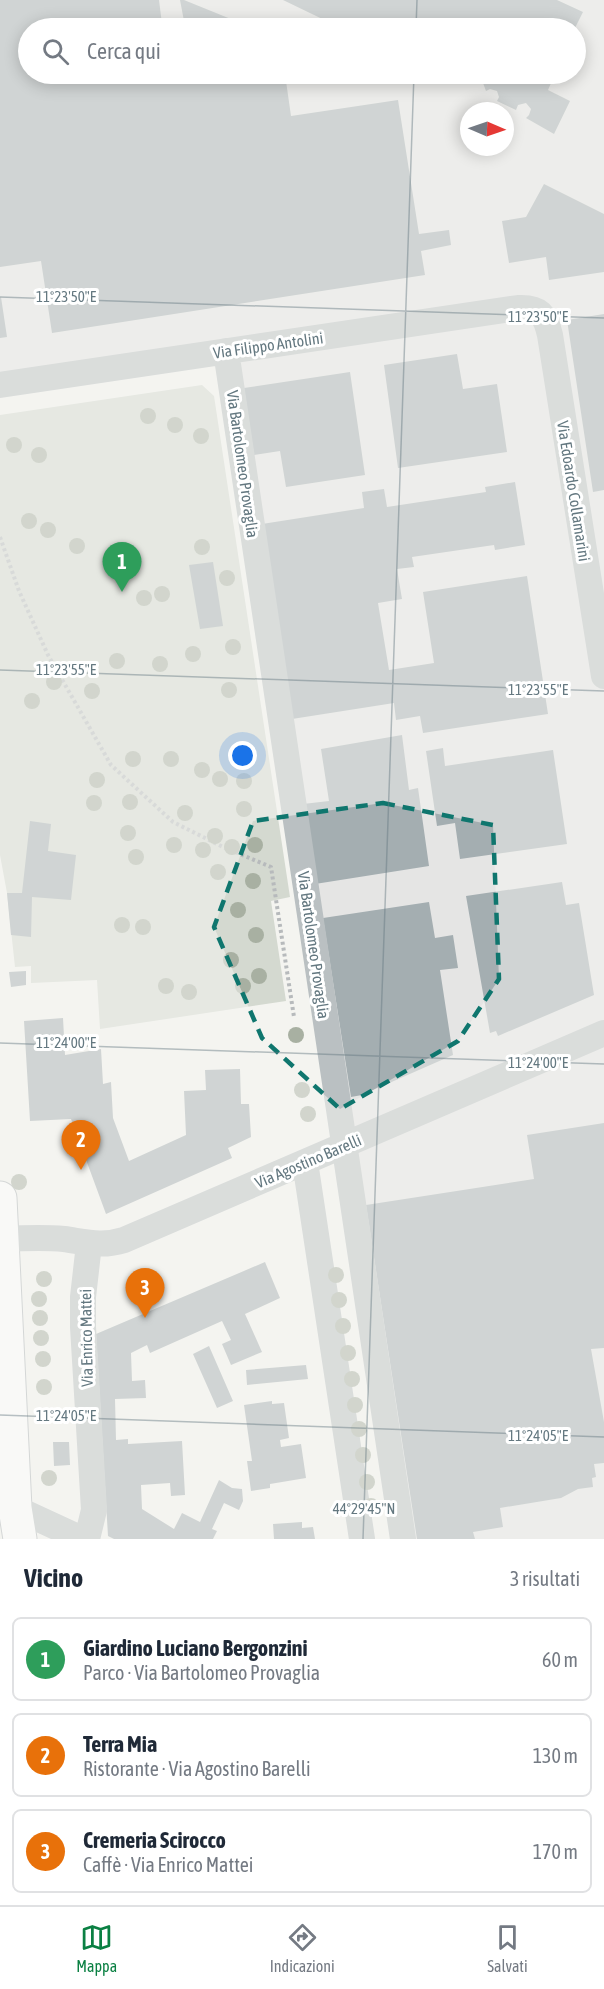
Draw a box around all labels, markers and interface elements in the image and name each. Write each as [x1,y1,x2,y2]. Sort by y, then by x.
search box [18,18,586,84]
icon: search [39,35,72,68]
text: Cerca qui [87,38,161,64]
north arrow [460,102,514,156]
text: 11°23'50"E [36,288,97,305]
text: 11°23'50"E [508,308,569,325]
street label: Via Filippo Antolini [212,328,324,363]
street label: Via Bartolomeo Provaglia [223,389,262,539]
street label: Via Edoardo Collamarini [554,419,594,563]
pin: 1 [102,542,142,592]
text: 11°23'55"E [36,661,97,678]
text: 11°23'55"E [508,681,569,698]
your location [228,741,257,770]
street label: Via Bartolomeo Provaglia [294,870,333,1020]
text: 11°24'00"E [36,1034,97,1051]
text: 11°24'00"E [508,1054,569,1071]
pin: 2 [62,1120,100,1170]
street label: Via Agostino Barelli [252,1131,364,1192]
pin: 3 [126,1268,164,1318]
street label: Via Enrico Mattei [76,1289,96,1387]
text: 11°24'05"E [36,1407,97,1424]
text: 11°24'05"E [508,1427,569,1444]
text: 44°29'45"N [333,1500,395,1517]
text: Vicino [24,1563,83,1593]
text: 3 risultati [510,1567,580,1590]
text: Giardino Luciano Bergonzini [83,1635,308,1661]
text: 1 [41,1648,50,1671]
text: 60 m [542,1648,578,1671]
text: Parco · Via Bartolomeo Provaglia [83,1661,320,1684]
text: Terra Mia [83,1731,157,1757]
text: 2 [41,1744,50,1767]
text: 130 m [533,1744,578,1767]
text: Ristorante · Via Agostino Barelli [83,1757,311,1780]
text: Cremeria Scirocco [83,1827,226,1853]
text: 3 [41,1840,50,1863]
text: 170 m [533,1840,578,1863]
text: Caffè · Via Enrico Mattei [83,1853,253,1876]
tab: Mappa [76,1921,117,1975]
tab: Indicazioni [270,1921,335,1975]
tab: Salvati [487,1921,528,1975]

